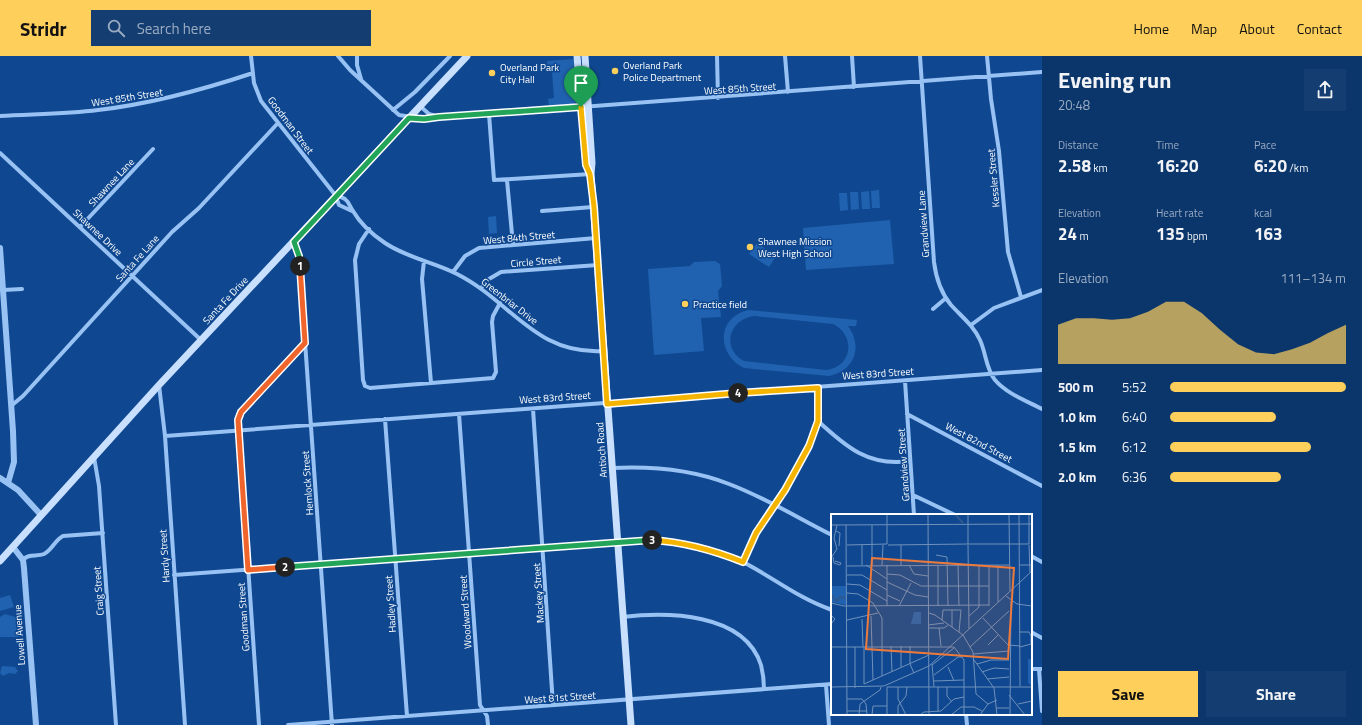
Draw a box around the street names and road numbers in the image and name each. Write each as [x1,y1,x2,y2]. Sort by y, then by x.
street label: West 85th Street [704,78,777,98]
street label: West 85th Street [90,84,164,111]
street label: Goodman Street [264,93,318,158]
street label: Kessler Street [983,148,1004,208]
street label: Shawnee Lane [85,155,138,210]
street label: Grandview Lane [914,190,933,258]
street label: Shawnee Drive [70,205,126,259]
street label: West 84th Street [482,227,556,248]
street label: Santa Fe Lane [112,231,163,285]
street label: Circle Street [510,252,562,271]
street label: Santa Fe Drive [199,273,252,328]
street label: Greenbriar Drive [478,274,541,328]
street label: West 83rd Street [842,363,915,383]
street label: West 83rd Street [519,387,592,407]
street label: West 82nd Street [943,418,1015,467]
street label: Antioch Road [592,422,611,478]
street label: Grandview Street [893,428,914,502]
street label: Hemlock Street [298,450,317,516]
street label: Hardy Street [155,528,174,583]
street label: Mackey Street [529,562,548,624]
street label: Craig Street [89,565,108,616]
street label: Hadley Street [381,574,400,633]
street label: Woodward Street [455,574,476,649]
street label: Goodman Street [234,582,253,652]
street label: Lowell Avenue [10,604,29,666]
street label: West 81st Street [524,687,597,707]

